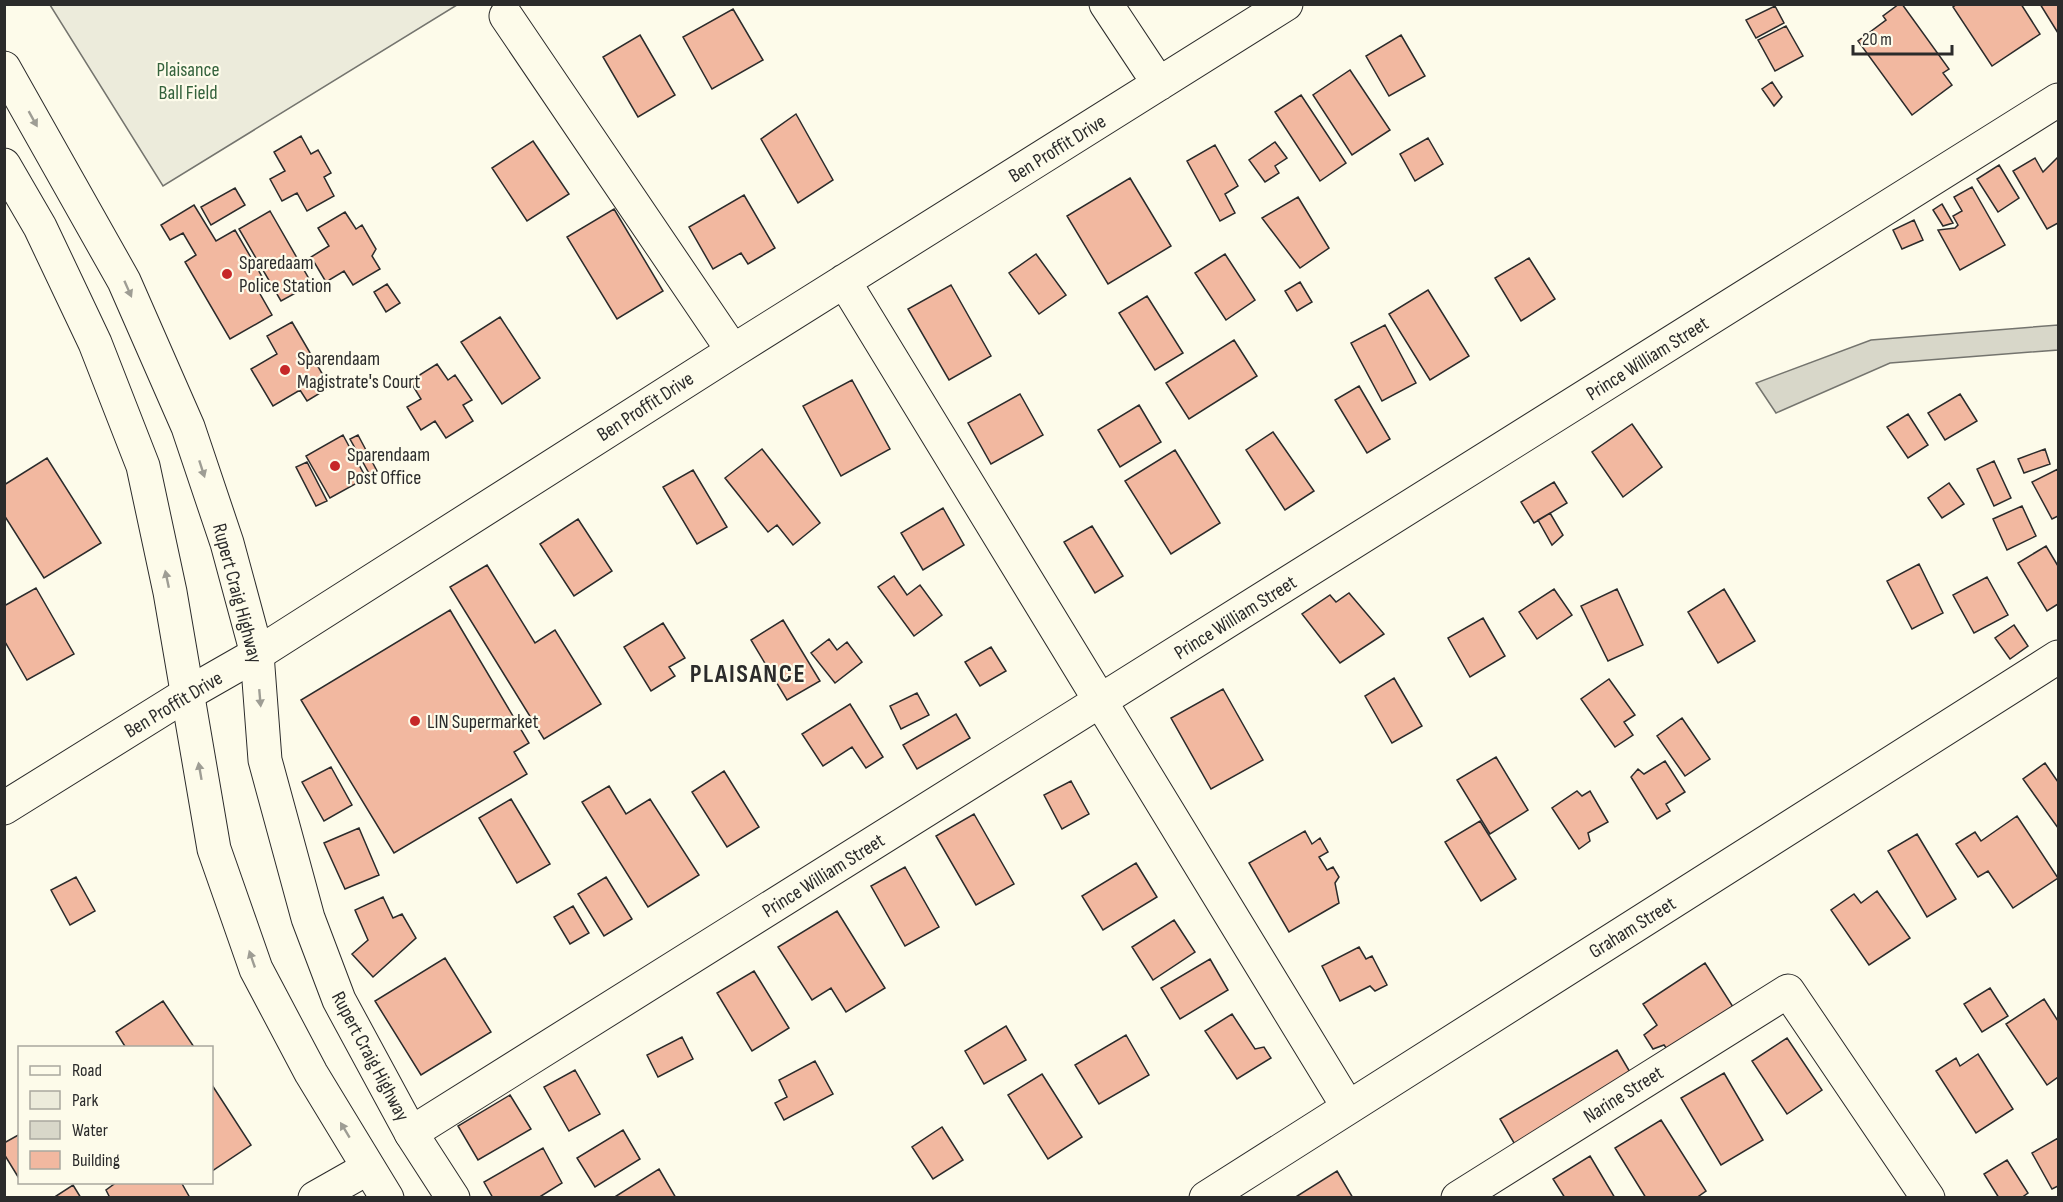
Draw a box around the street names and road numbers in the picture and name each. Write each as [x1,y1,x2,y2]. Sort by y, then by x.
street label: Ben Proffit Drive [1004,109,1111,188]
street label: Prince William Street [1582,312,1713,406]
street label: Ben Proffit Drive [593,367,698,447]
street label: Rupert Craig Highway [207,521,267,666]
street label: Prince William Street [1170,571,1301,665]
street label: Ben Proffit Drive [120,666,227,744]
street label: Prince William Street [758,829,889,923]
street label: Graham Street [1585,892,1680,964]
street label: Rupert Craig Highway [326,987,415,1126]
street label: Narine Street [1579,1061,1668,1129]

